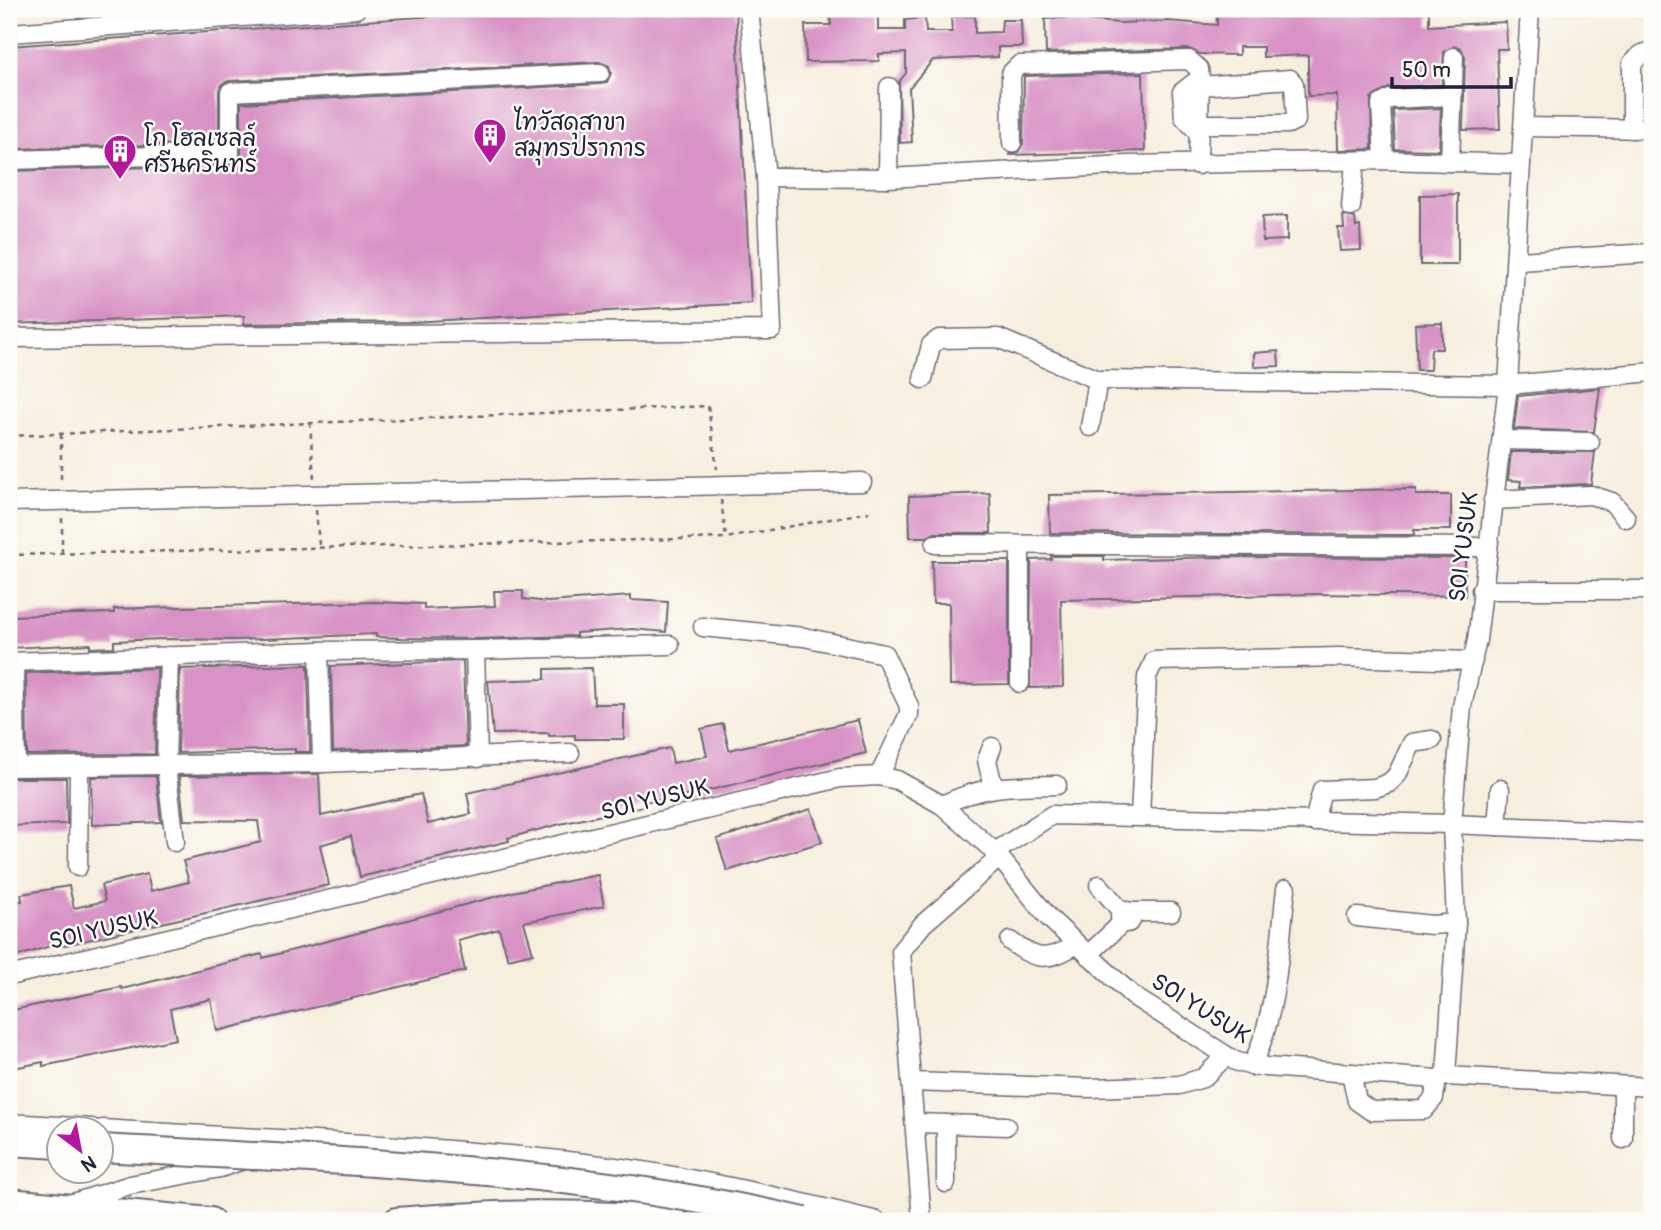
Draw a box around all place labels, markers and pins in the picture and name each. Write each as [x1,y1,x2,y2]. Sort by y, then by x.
place label: ไทวัสดุสาขา สมุทรปราการ [513,106,646,166]
building icon: ไทวัสดุสาขา สมุทรปราการ [471,116,509,165]
place label: โก โฮลเซลล์ ศรีนครินทร์ [144,122,257,179]
building icon: โก โฮลเซลล์ ศรีนครินทร์ [101,132,139,181]

